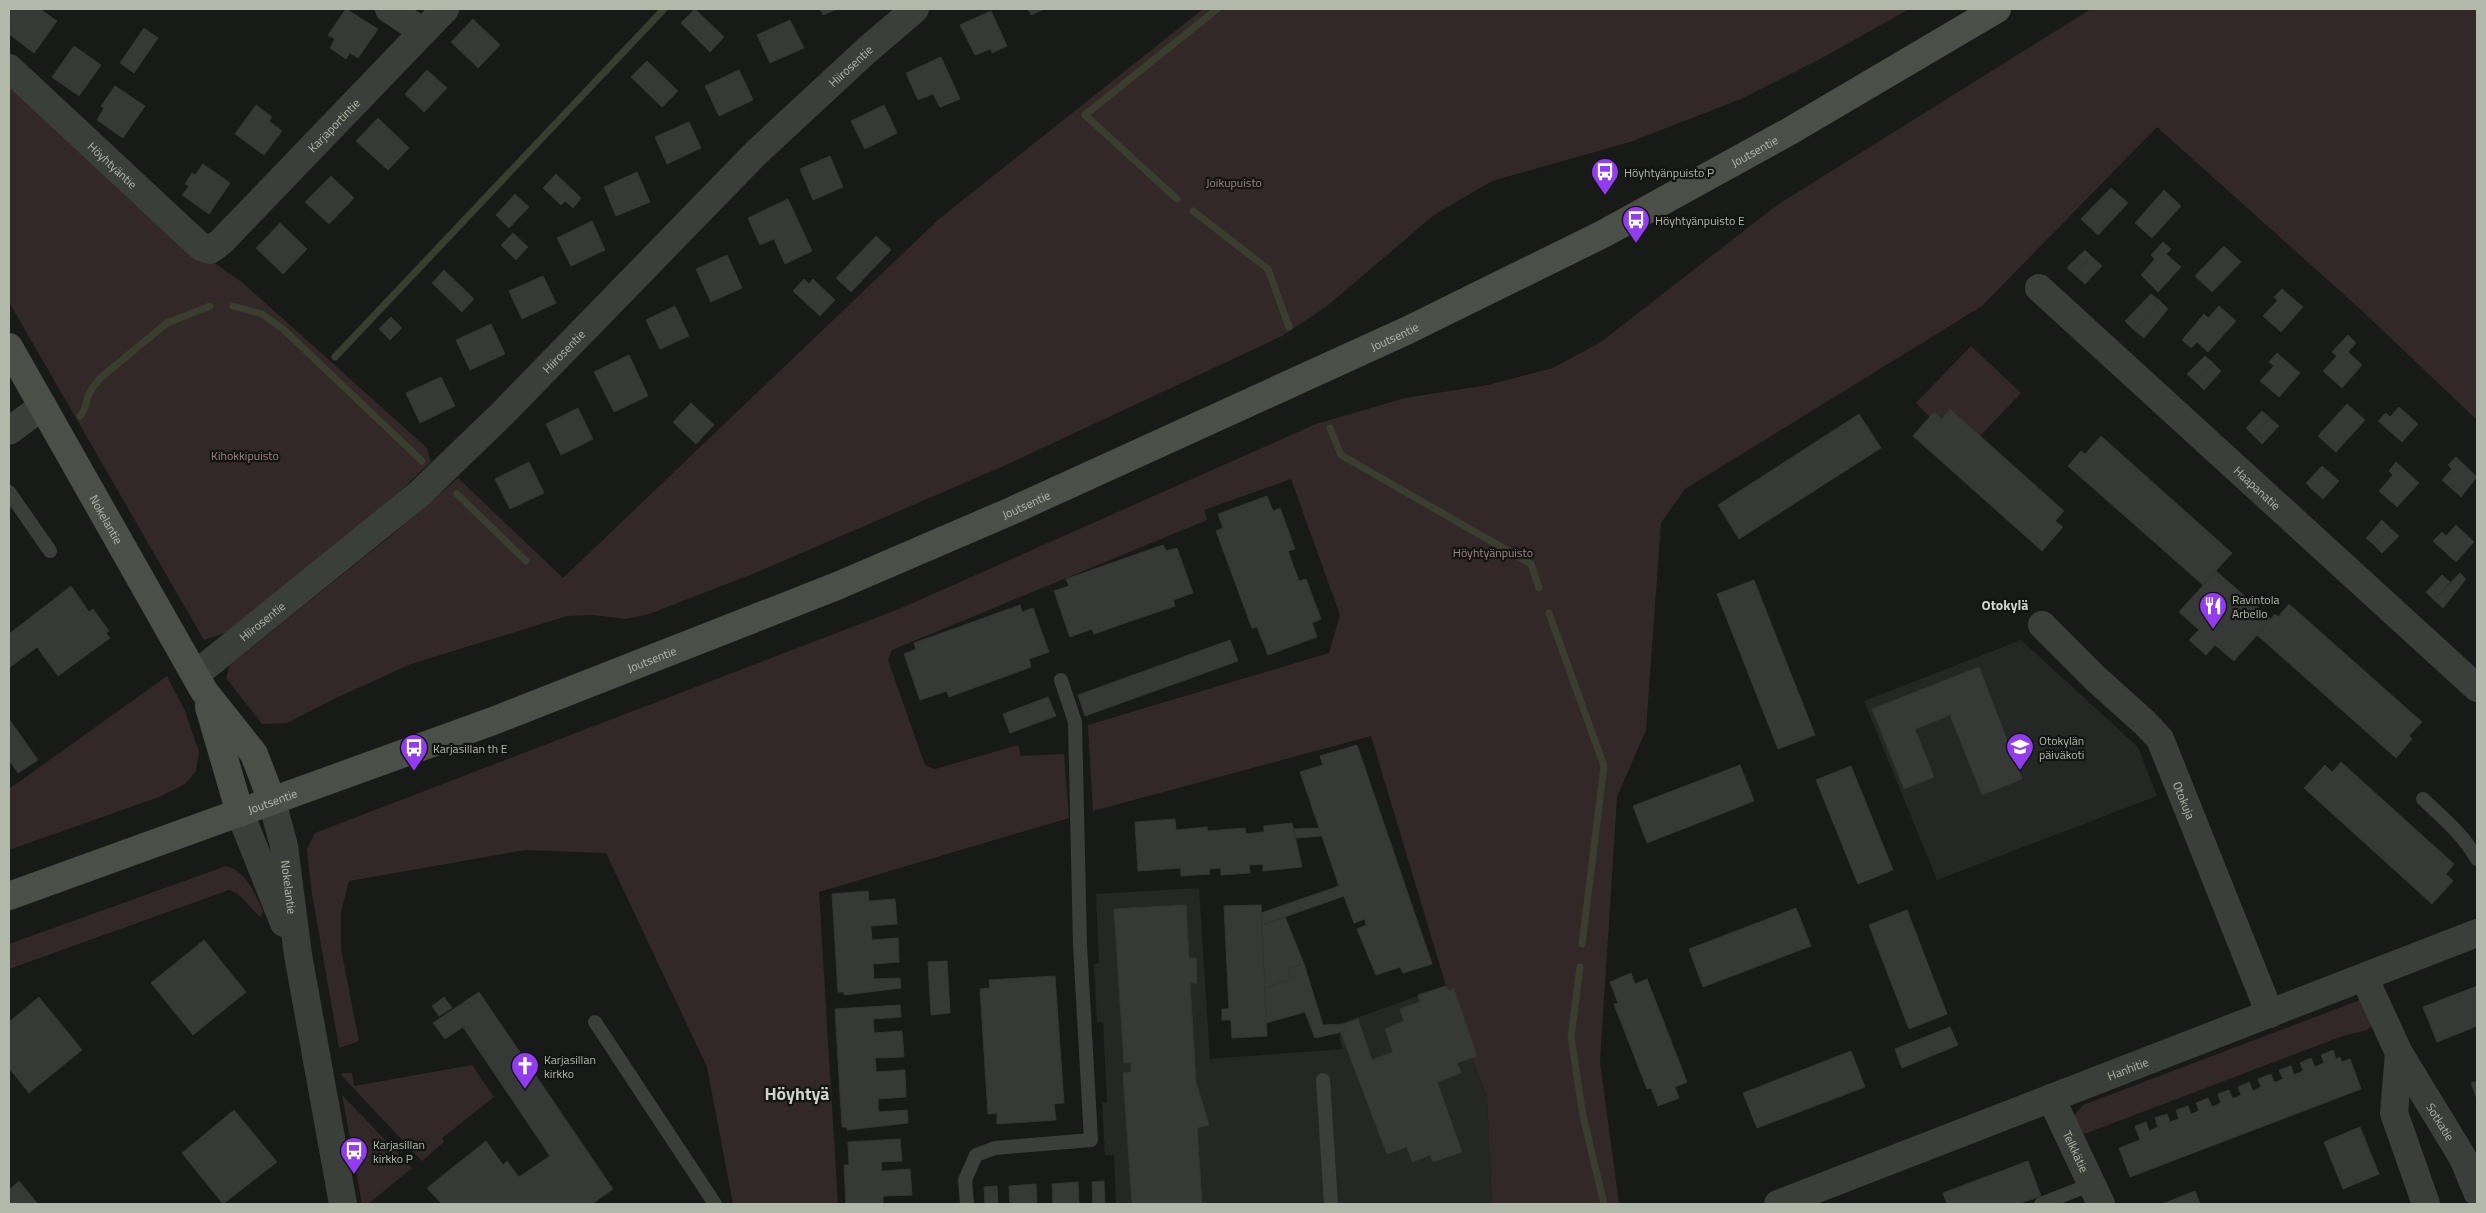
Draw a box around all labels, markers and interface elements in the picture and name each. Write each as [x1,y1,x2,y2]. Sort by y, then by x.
street label: Hiirosentie [824,40,877,91]
street label: Karjaportintie [303,94,364,156]
street label: Joutsentie [1727,130,1781,171]
street label: Höyhtyäntie [84,137,142,193]
bus stop icon: Höyhtyänpuisto P [1590,157,1620,196]
place label: Höyhtyänpuisto P [1624,163,1714,182]
park label: Joikupuisto [1206,173,1262,192]
bus stop icon: Höyhtyänpuisto E [1621,205,1651,244]
place label: Höyhtyänpuisto E [1655,211,1745,230]
street label: Joutsentie [1367,317,1422,356]
street label: Hiirosentie [537,325,589,377]
park label: Kihokkipuisto [211,446,279,465]
street label: Haapanatie [2230,461,2285,514]
street label: Joutsentie [999,485,1053,524]
street label: Nokelantie [85,491,128,548]
park label: Höyhtyänpuisto [1453,543,1533,562]
place label: Ravintola Arbello [2232,590,2279,623]
restaurant icon: Ravintola Arbello [2198,591,2228,630]
district label: Otokylä [1982,594,2028,615]
street label: Hiirosentie [235,596,289,646]
street label: Joutsentie [624,641,679,677]
place label: Otokylän päiväkoti [2039,731,2084,764]
school or university icon: Otokylän päiväkoti [2005,732,2035,771]
bus stop icon: Karjasillan th E [399,733,429,772]
place label: Karjasillan th E [433,739,508,758]
street label: Otokuja [2168,778,2201,822]
street label: Joutsentie [245,783,300,818]
street label: Nokelantie [276,859,302,915]
place label: Karjasillan kirkko [544,1050,596,1083]
church icon: Karjasillan kirkko [510,1051,540,1090]
street label: Hanhitie [2104,1052,2151,1085]
district label: Höyhtyä [764,1080,830,1107]
street label: Sotkatie [2422,1099,2460,1144]
street label: Telkkätie [2058,1127,2094,1176]
place label: Karjasillan kirkko P [373,1135,425,1168]
bus stop icon: Karjasillan kirkko P [339,1136,369,1175]

